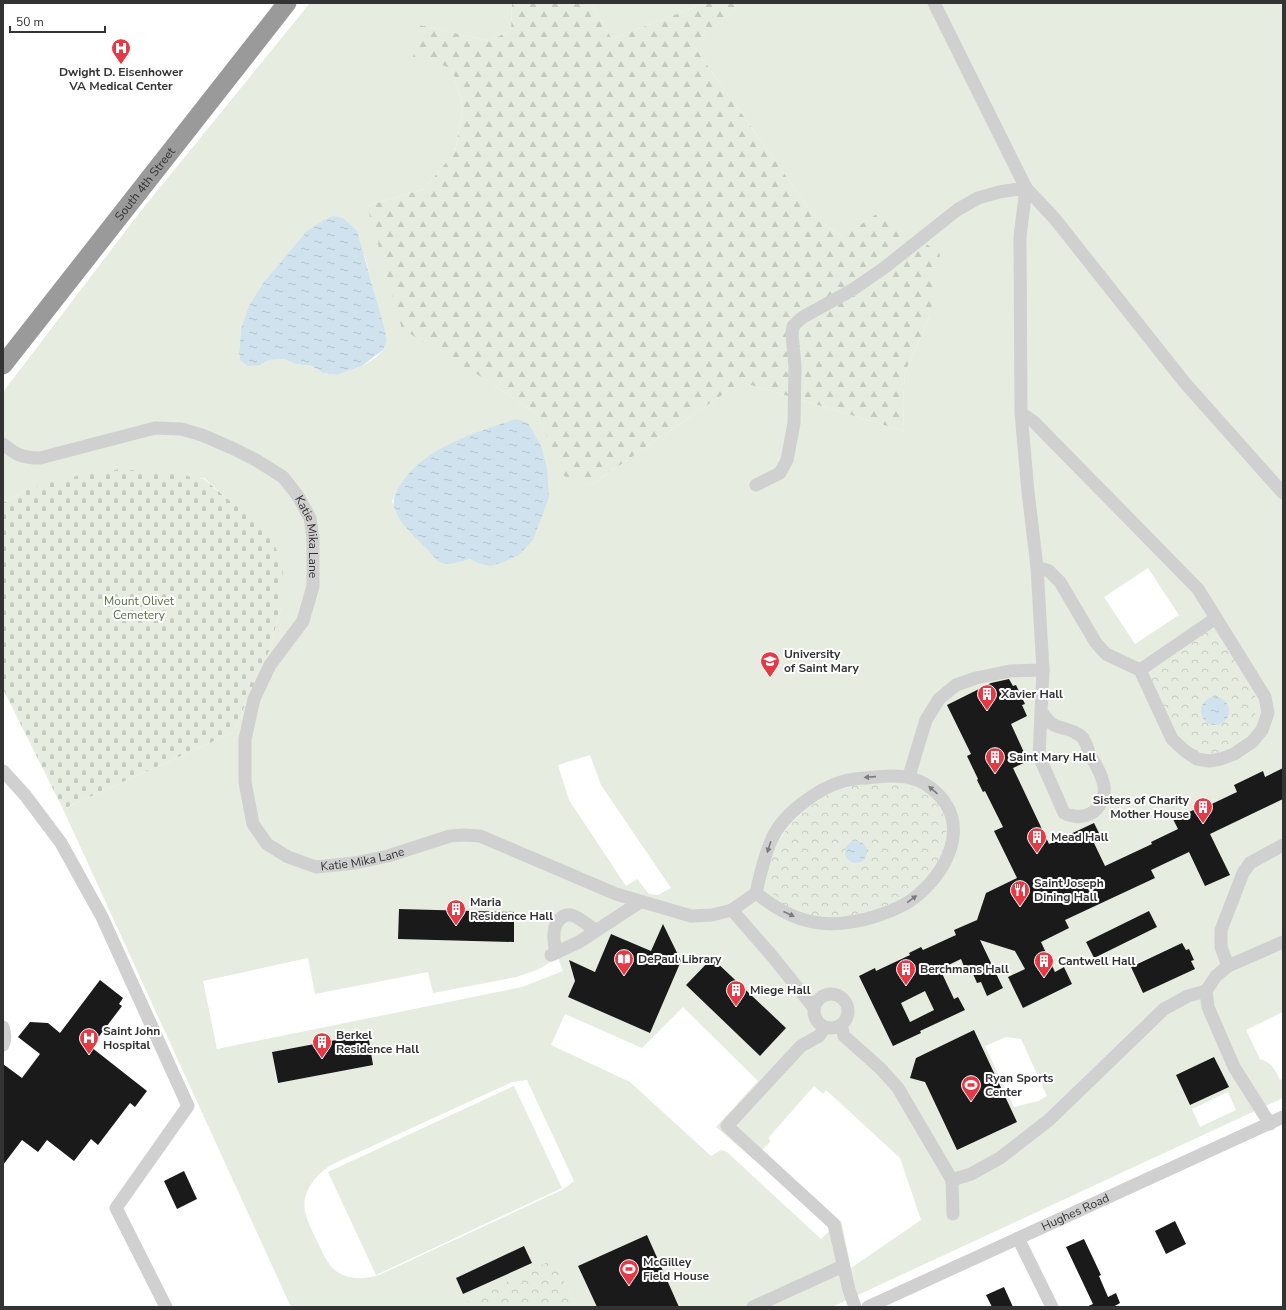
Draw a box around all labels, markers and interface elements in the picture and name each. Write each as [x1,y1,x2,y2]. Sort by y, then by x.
scale bar [10,8,105,34]
text: 50 m [16,14,44,30]
hospital icon: Dwight D. Eisenhower VA Medical Center [110,37,132,65]
place label: Dwight D. Eisenhower VA Medical Center [59,64,183,94]
street label: South 4th Street [111,143,179,224]
street label: Katie Mika Lane [291,493,321,578]
park label: Mount Olivet Cemetery [104,593,175,623]
place label: University of Saint Mary [784,646,860,676]
school or university icon: University of Saint Mary [759,650,781,678]
building icon: Xavier Hall [976,683,998,711]
place label: Xavier Hall [1000,686,1063,702]
building icon: Saint Mary Hall [984,746,1006,774]
place label: Saint Mary Hall [1009,749,1096,765]
one-way arrow [864,774,876,781]
one-way arrow [927,786,938,795]
place label: Sisters of Charity Mother House [1093,792,1190,822]
building icon: Sisters of Charity Mother House [1192,796,1214,824]
building icon: Mead Hall [1026,826,1048,854]
place label: Mead Hall [1051,829,1109,845]
one-way arrow [765,841,771,853]
street label: Katie Mika Lane [320,843,406,874]
place label: Saint Joseph Dining Hall [1034,875,1104,905]
restaurant icon: Saint Joseph Dining Hall [1009,879,1031,907]
place label: Maria Residence Hall [470,894,553,924]
one-way arrow [907,895,917,903]
building icon: Maria Residence Hall [445,898,467,926]
one-way arrow [783,912,795,918]
library icon: DePaul Library [613,948,635,976]
building icon: Cantwell Hall [1033,950,1055,978]
place label: DePaul Library [638,951,722,967]
place label: Cantwell Hall [1058,953,1135,969]
building icon: Berchmans Hall [895,958,917,986]
place label: Berchmans Hall [920,961,1009,977]
building icon: Miege Hall [725,979,747,1007]
place label: Miege Hall [750,982,811,998]
place label: Saint John Hospital [103,1023,160,1053]
hospital icon: Saint John Hospital [78,1027,100,1055]
place label: Berkel Residence Hall [336,1027,419,1057]
building icon: Berkel Residence Hall [311,1031,333,1059]
place label: Ryan Sports Center [985,1070,1054,1100]
sports icon: Ryan Sports Center [960,1074,982,1102]
street label: Hughes Road [1039,1190,1112,1235]
place label: McGilley Field House [643,1254,710,1284]
sports icon: McGilley Field House [618,1258,640,1286]

